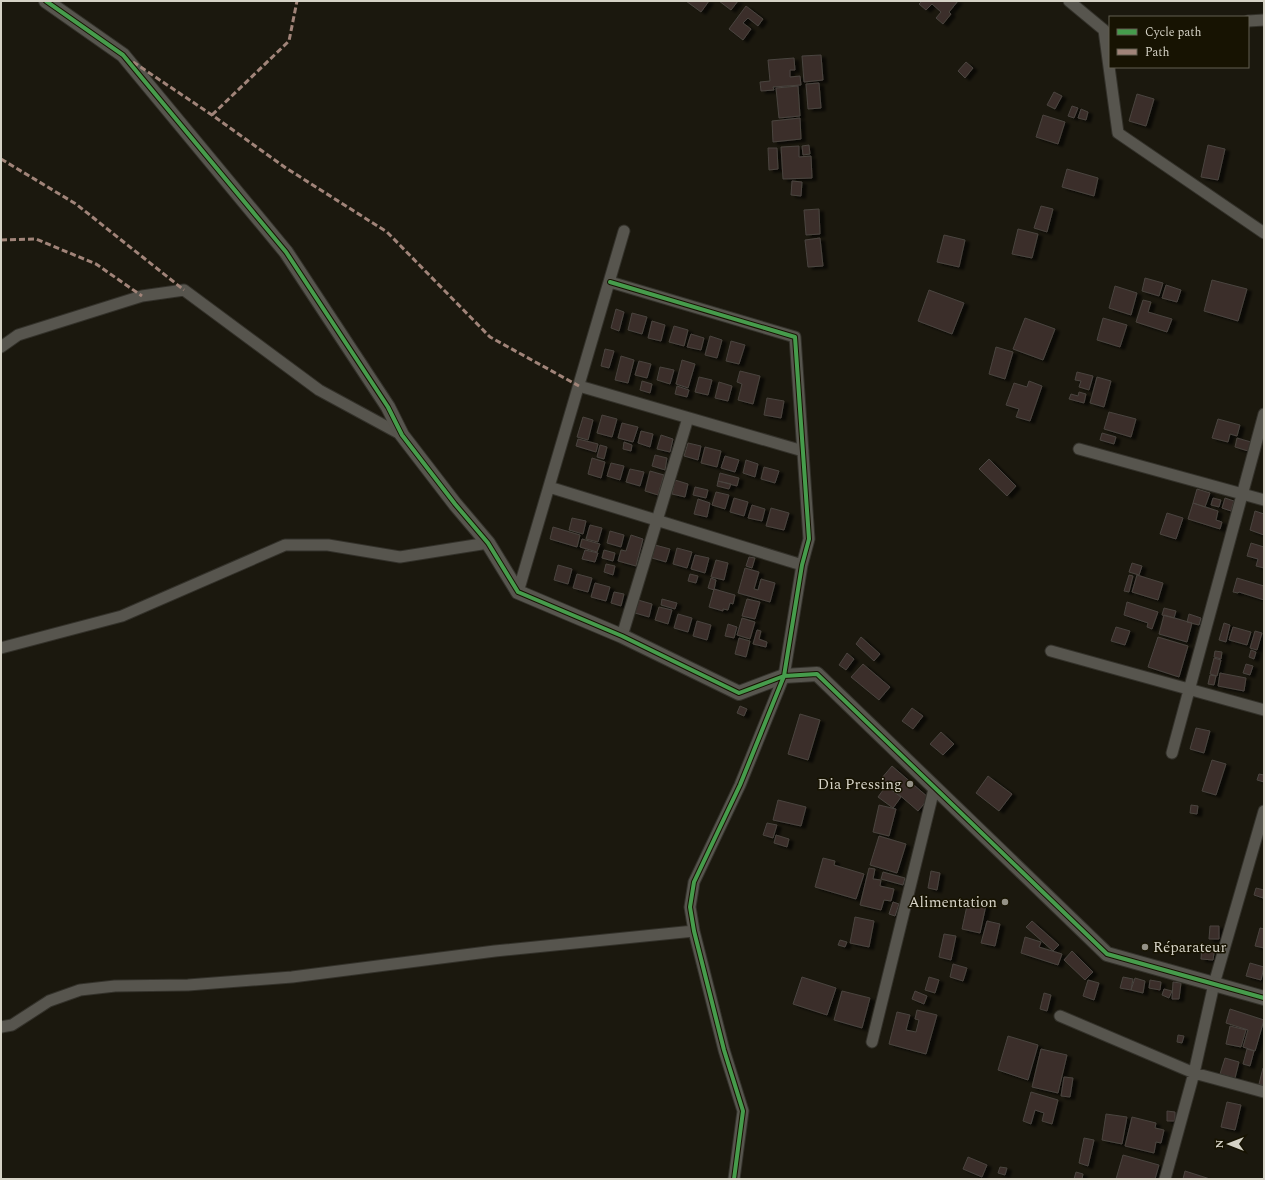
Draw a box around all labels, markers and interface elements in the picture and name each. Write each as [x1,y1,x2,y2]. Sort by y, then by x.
legend [1109,16,1249,68]
text: Cycle path [1145,23,1202,42]
text: Path [1145,43,1170,62]
place label: Dia Pressing [818,773,902,796]
marker: Dia Pressing [905,779,915,789]
place label: Alimentation [908,891,997,914]
marker: Alimentation [1000,897,1010,907]
place label: Réparateur [1153,936,1227,959]
marker: Réparateur [1140,942,1150,952]
north arrow [1209,1124,1249,1164]
text: N [1211,1139,1228,1148]

